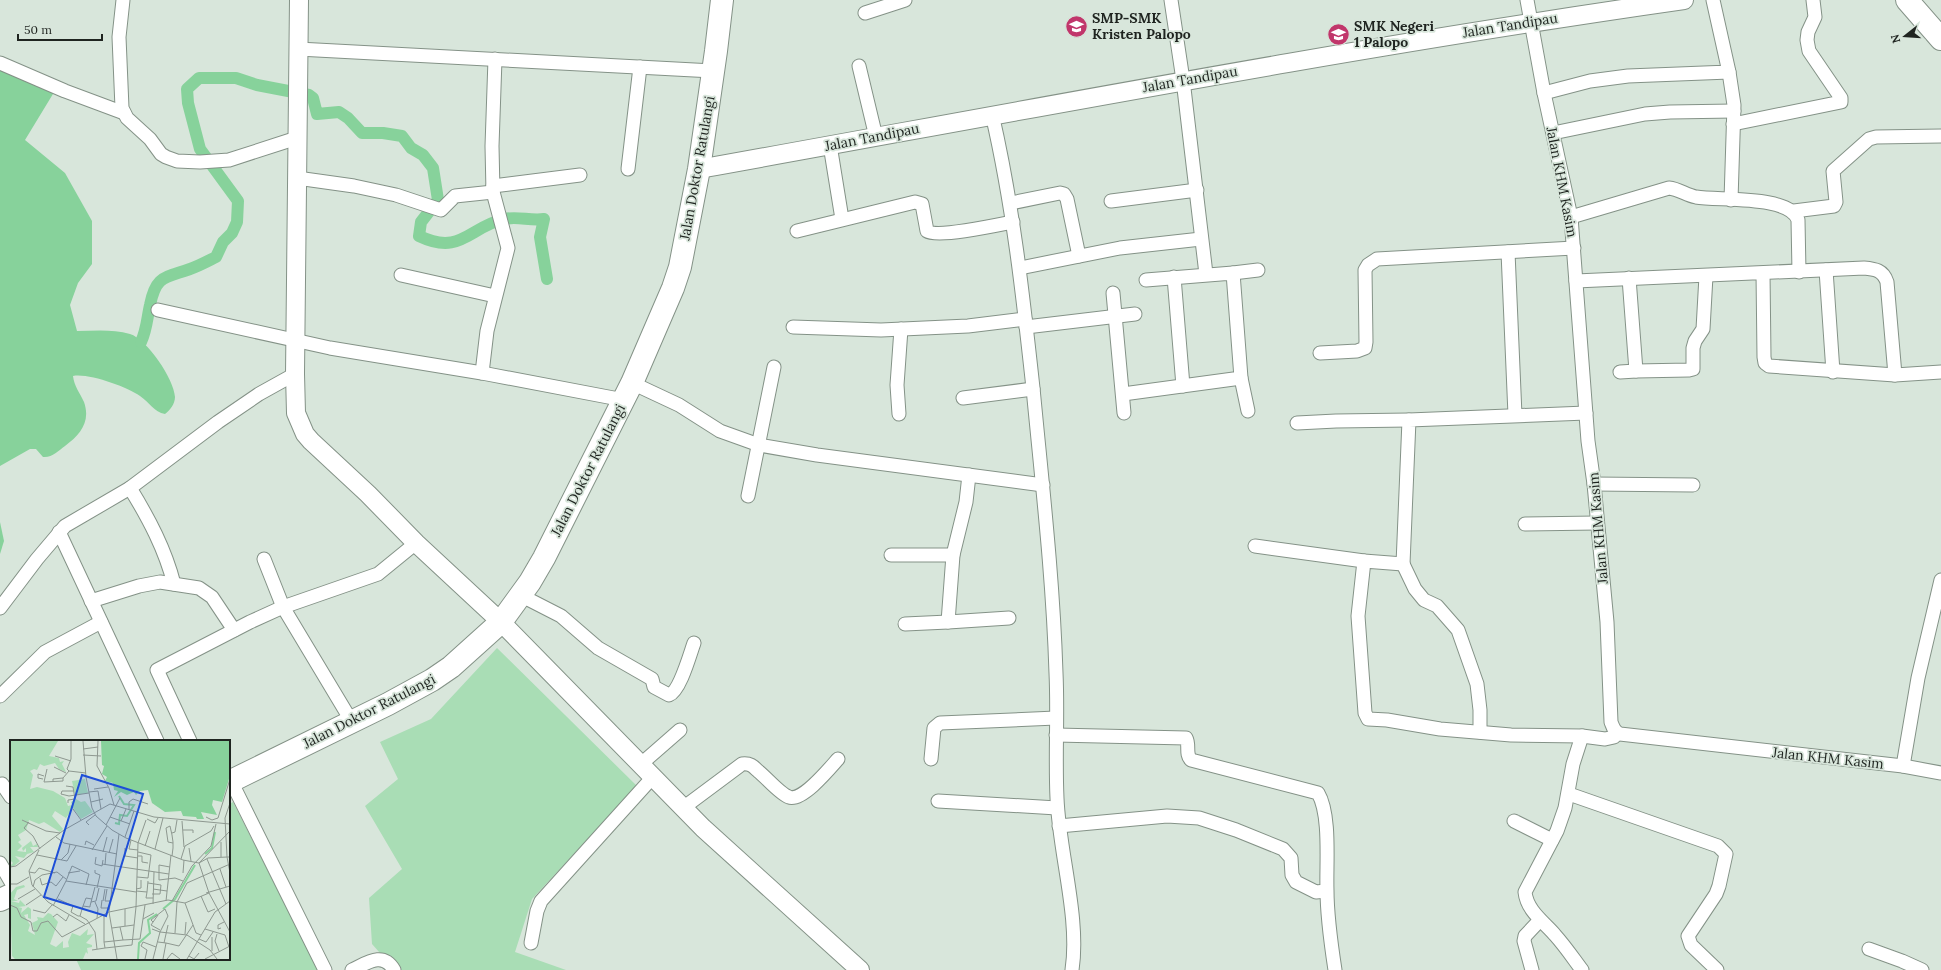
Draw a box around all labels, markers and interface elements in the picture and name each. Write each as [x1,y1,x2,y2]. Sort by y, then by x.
place label: SMP-SMK Kristen Palopo [1092,9,1191,43]
street label: Jalan Tandipau [1460,9,1559,42]
school or university icon: SMP-SMK Kristen Palopo [1064,13,1090,39]
scale bar [18,16,102,42]
north arrow [1885,16,1925,56]
place label: SMK Negeri 1 Palopo [1354,17,1435,51]
school or university icon: SMK Negeri 1 Palopo [1326,21,1352,47]
text: 50 m [24,22,52,37]
text: N [1887,32,1903,45]
street label: Jalan Tandipau [1140,62,1239,96]
street label: Jalan Doktor Ratulangi [675,94,719,243]
street label: Jalan Tandipau [822,119,921,155]
street label: Jalan KHM Kasim [1542,124,1582,239]
street label: Jalan Doktor Ratulangi [546,401,629,540]
street label: Jalan KHM Kasim [1584,471,1612,586]
street label: Jalan Doktor Ratulangi [299,670,438,753]
inset map [10,740,230,960]
street label: Jalan KHM Kasim [1770,743,1885,773]

